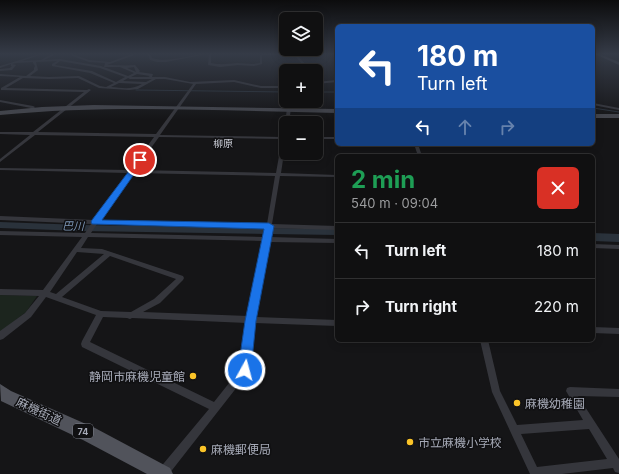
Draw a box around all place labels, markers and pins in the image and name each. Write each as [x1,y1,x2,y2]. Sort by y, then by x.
pin [123,143,157,177]
place label: 静岡市麻機児童館 [89,369,185,384]
marker: 静岡市麻機児童館 [188,371,198,381]
place label: 麻機幼稚園 [525,396,585,411]
marker: 麻機幼稚園 [512,398,522,408]
place label: 市立麻機小学校 [418,435,502,450]
marker: 市立麻機小学校 [405,437,415,447]
place label: 麻機郵便局 [211,442,271,457]
marker: 麻機郵便局 [198,444,208,454]

